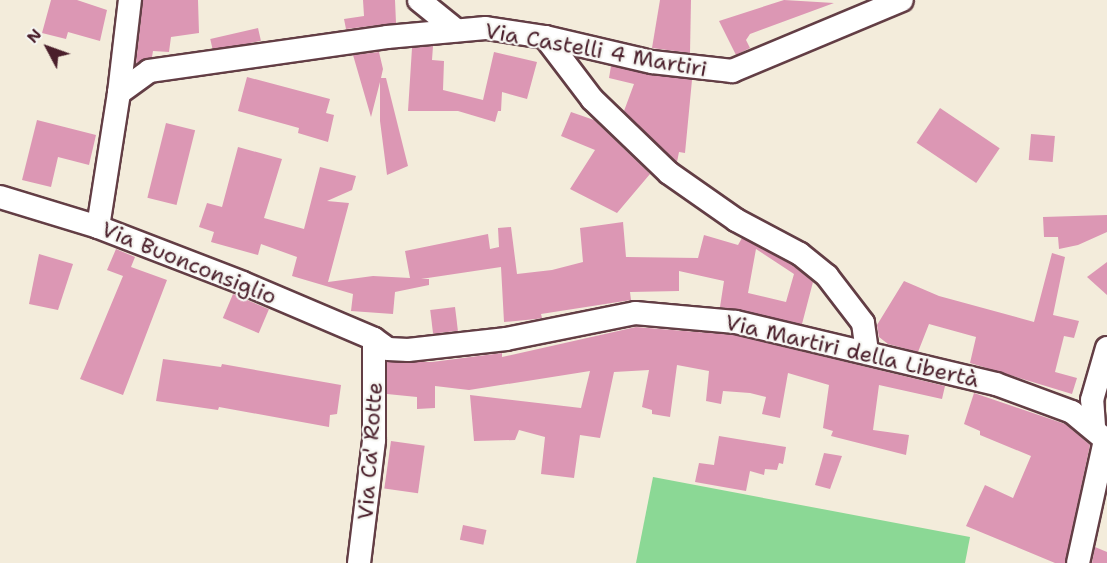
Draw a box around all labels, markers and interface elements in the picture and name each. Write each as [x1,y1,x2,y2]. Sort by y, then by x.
street label: Via Castelli 4 Martiri [483,17,709,83]
north arrow [18,18,78,78]
text: N [22,24,46,48]
street label: Via Buonconsiglio [98,216,280,310]
street label: Via Martiri della Libertà [723,309,981,393]
street label: Via Ca' Rotte [352,381,388,521]

